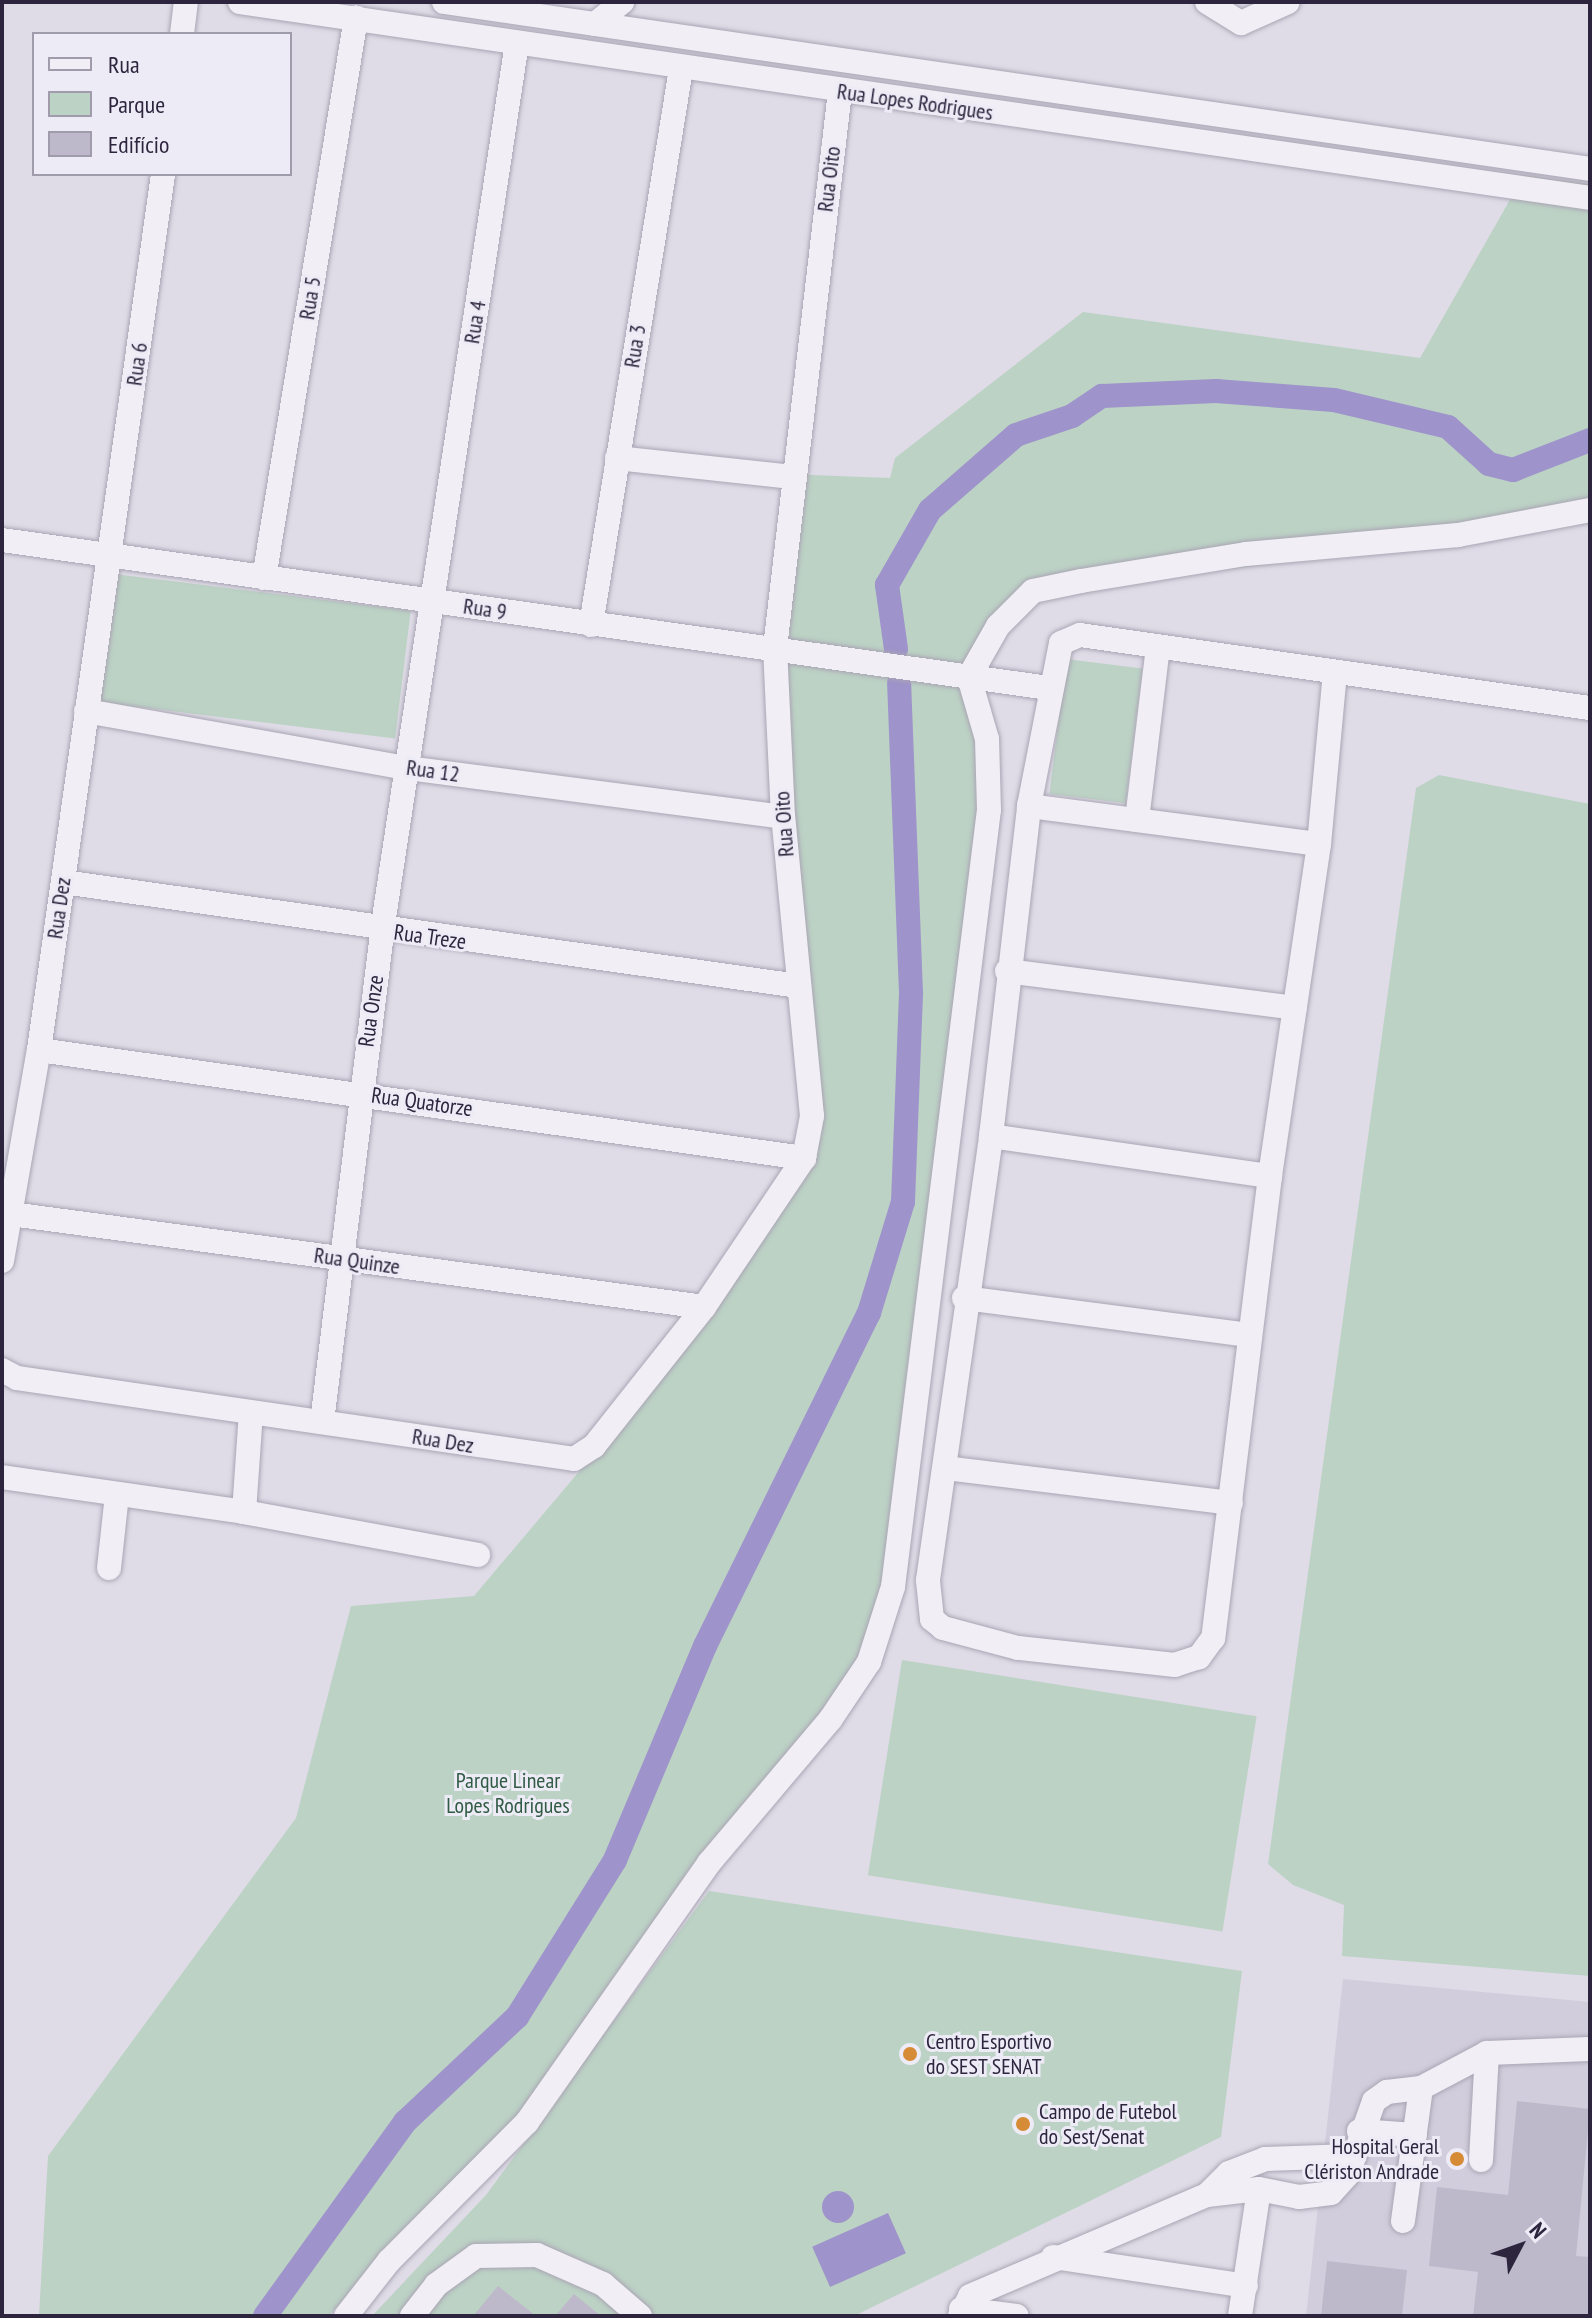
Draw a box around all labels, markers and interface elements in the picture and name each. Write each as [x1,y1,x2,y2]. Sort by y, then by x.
legend [32,32,292,176]
text: Rua [108,49,140,80]
street label: Rua Lopes Rodrigues [835,78,995,126]
text: Parque [108,89,165,120]
text: Edifício [108,129,169,160]
street label: Rua Oito [812,145,846,213]
street label: Rua 5 [294,274,326,322]
street label: Rua 4 [459,298,491,346]
street label: Rua 3 [619,322,651,370]
street label: Rua 6 [121,341,153,387]
street label: Rua 9 [462,593,508,625]
street label: Rua 12 [405,754,461,788]
street label: Rua Oito [769,790,799,858]
street label: Rua Dez [42,875,76,941]
street label: Rua Treze [392,919,468,955]
street label: Rua Onze [353,973,389,1049]
street label: Rua Quatorze [370,1082,474,1122]
street label: Rua Quinze [312,1242,402,1280]
street label: Rua Dez [410,1423,476,1459]
park label: Parque Linear Lopes Rodrigues [446,1767,570,1818]
place label: Centro Esportivo do SEST SENAT [926,2028,1052,2080]
marker: Centro Esportivo do SEST SENAT [901,2045,919,2063]
place label: Campo de Futebol do Sest/Senat [1039,2098,1177,2150]
marker: Campo de Futebol do Sest/Senat [1014,2115,1032,2133]
place label: Hospital Geral Clériston Andrade [1304,2133,1439,2184]
marker: Hospital Geral Clériston Andrade [1446,2148,1468,2170]
north arrow [1480,2206,1560,2286]
text: N [1524,2217,1553,2244]

